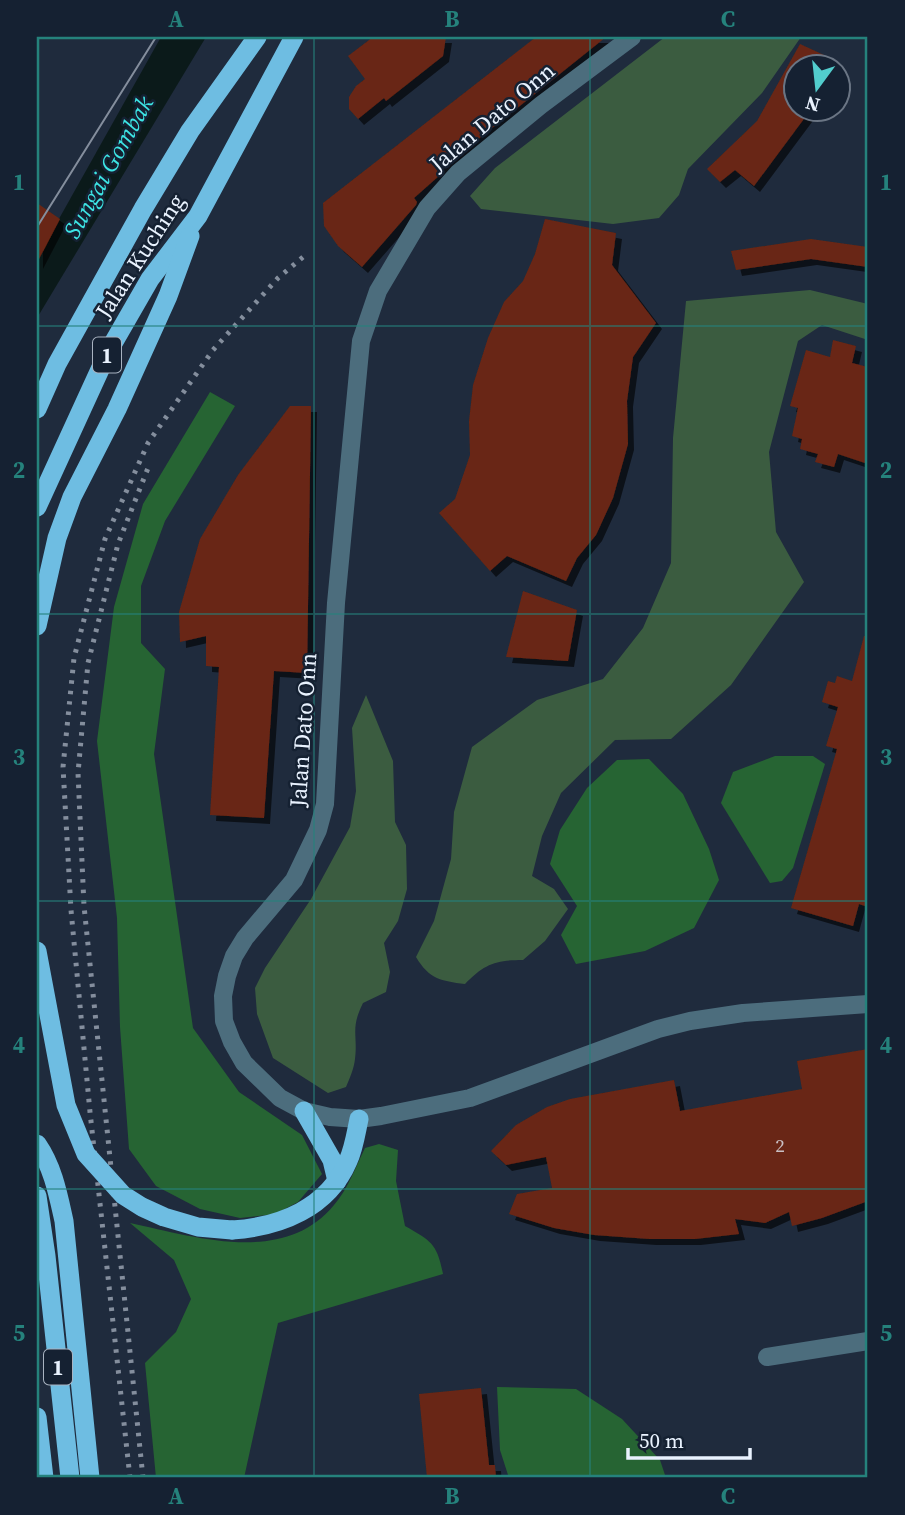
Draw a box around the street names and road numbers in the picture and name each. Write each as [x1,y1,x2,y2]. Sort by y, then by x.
street label: Jalan Dato Onn [422,55,562,180]
street label: Jalan Kuching [87,187,192,325]
road number: 1 [93,338,121,372]
street label: Jalan Dato Onn [282,652,324,809]
road number: 1 [44,1350,72,1384]

